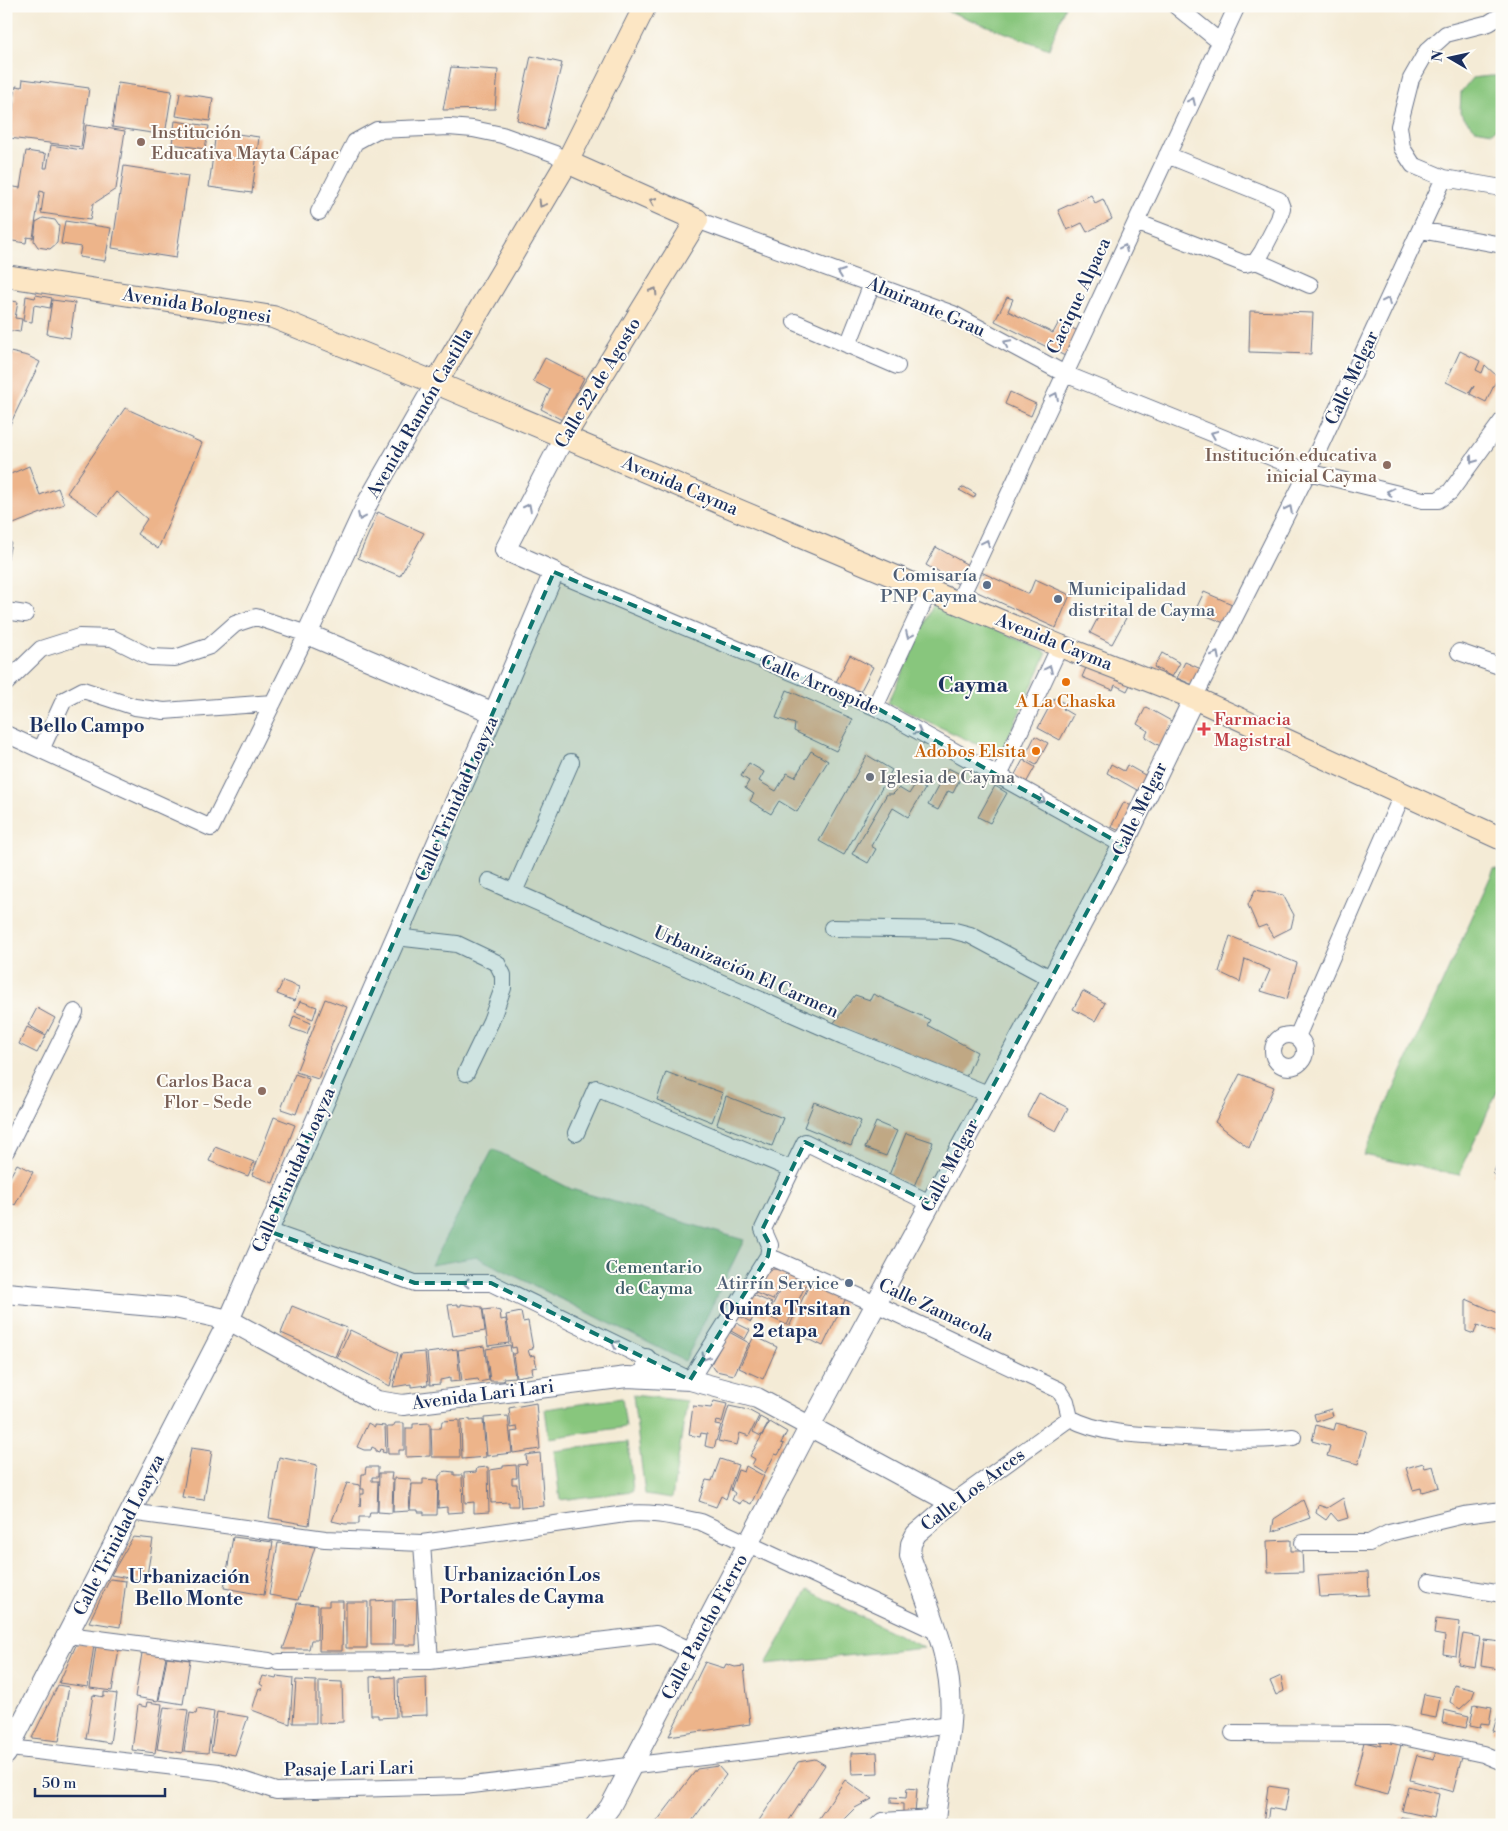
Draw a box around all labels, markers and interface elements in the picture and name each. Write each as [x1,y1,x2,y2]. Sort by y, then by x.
north arrow [1426,32,1476,82]
text: N [1428,49,1448,63]
one-way arrow [1186,97,1197,106]
place label: Institución Educativa Mayta Cápac [151,121,339,165]
marker: Institución Educativa Mayta Cápac [135,136,147,148]
one-way arrow [649,196,658,207]
one-way arrow [539,199,549,208]
street label: Cacique Alpaca [1042,233,1116,358]
one-way arrow [1117,244,1128,253]
one-way arrow [837,269,846,279]
street label: Almirante Grau [862,271,989,343]
street label: Avenida Bolognesi [120,283,273,329]
one-way arrow [648,287,657,296]
one-way arrow [1381,297,1391,306]
street label: Calle 22 de Agosto [550,313,646,453]
street label: Avenida Ramón Castilla [361,323,479,503]
street label: Calle Melgar [1320,327,1384,429]
one-way arrow [1003,339,1012,349]
one-way arrow [1049,392,1059,401]
one-way arrow [1210,430,1219,441]
place label: Institución educativa inicial Cayma [1205,444,1378,488]
street label: Avenida Cayma [618,451,742,521]
one-way arrow [1470,454,1479,464]
marker: Institución educativa inicial Cayma [1381,459,1393,471]
one-way arrow [1386,487,1395,498]
one-way arrow [522,503,532,512]
one-way arrow [1283,506,1293,515]
one-way arrow [357,512,368,521]
one-way arrow [980,539,991,548]
place label: Comisaría PNP Cayma [880,564,978,608]
place label: Municipalidad distrital de Cayma [1068,578,1216,622]
marker: Comisaría PNP Cayma [981,579,993,591]
marker: Municipalidad distrital de Cayma [1052,593,1064,605]
street label: Avenida Cayma [991,608,1117,676]
one-way arrow [904,630,915,639]
street label: Calle Arrospide [757,650,883,720]
one-way arrow [1210,651,1220,660]
one-way arrow [1043,665,1054,674]
district label: Cayma [938,672,1009,699]
marker: A La Chaska [1060,676,1072,688]
place label: A La Chaska [1015,690,1117,713]
place label: Farmacia Magistral [1214,708,1292,752]
street label: Calle Trinidad Loayza [410,712,504,885]
district label: Bello Campo [29,714,145,738]
marker: Farmacia Magistral [1198,723,1210,735]
one-way arrow [912,725,921,735]
place label: Adobos Elsita [913,740,1027,763]
marker: Adobos Elsita [1030,745,1042,757]
street label: Calle Melgar [1107,758,1173,860]
place label: Iglesia de Cayma [880,766,1016,789]
marker: Iglesia de Cayma [864,771,876,783]
one-way arrow [1037,794,1046,804]
street label: Urbanización El Carmen [650,921,843,1023]
place label: Carlos Baca Flor - Sede [156,1070,253,1114]
street label: Calle Trinidad Loayza [247,1083,341,1256]
marker: Carlos Baca Flor - Sede [256,1085,268,1097]
street label: Calle Melgar [916,1116,984,1216]
one-way arrow [306,1242,315,1252]
park label: Cementario de Cayma [605,1256,703,1300]
place label: Atirrín Service [716,1272,839,1295]
street label: Calle Zamacola [875,1273,998,1347]
marker: Atirrín Service [843,1277,855,1289]
one-way arrow [462,1278,470,1288]
district label: Quinta Trsitan 2 etapa [719,1297,851,1343]
one-way arrow [611,1340,620,1350]
one-way arrow [701,1351,711,1360]
street label: Avenida Lari Lari [410,1375,555,1415]
street label: Calle Los Arces [916,1443,1030,1537]
street label: Calle Trinidad Loayza [68,1450,170,1620]
street label: Calle Pancho Fierro [657,1550,753,1704]
district label: Urbanización Los Portales de Cayma [440,1563,605,1609]
district label: Urbanización Bello Monte [128,1565,250,1611]
street label: Pasaje Lari Lari [284,1756,414,1782]
scale bar [35,1766,165,1798]
text: 50 m [42,1774,76,1793]

